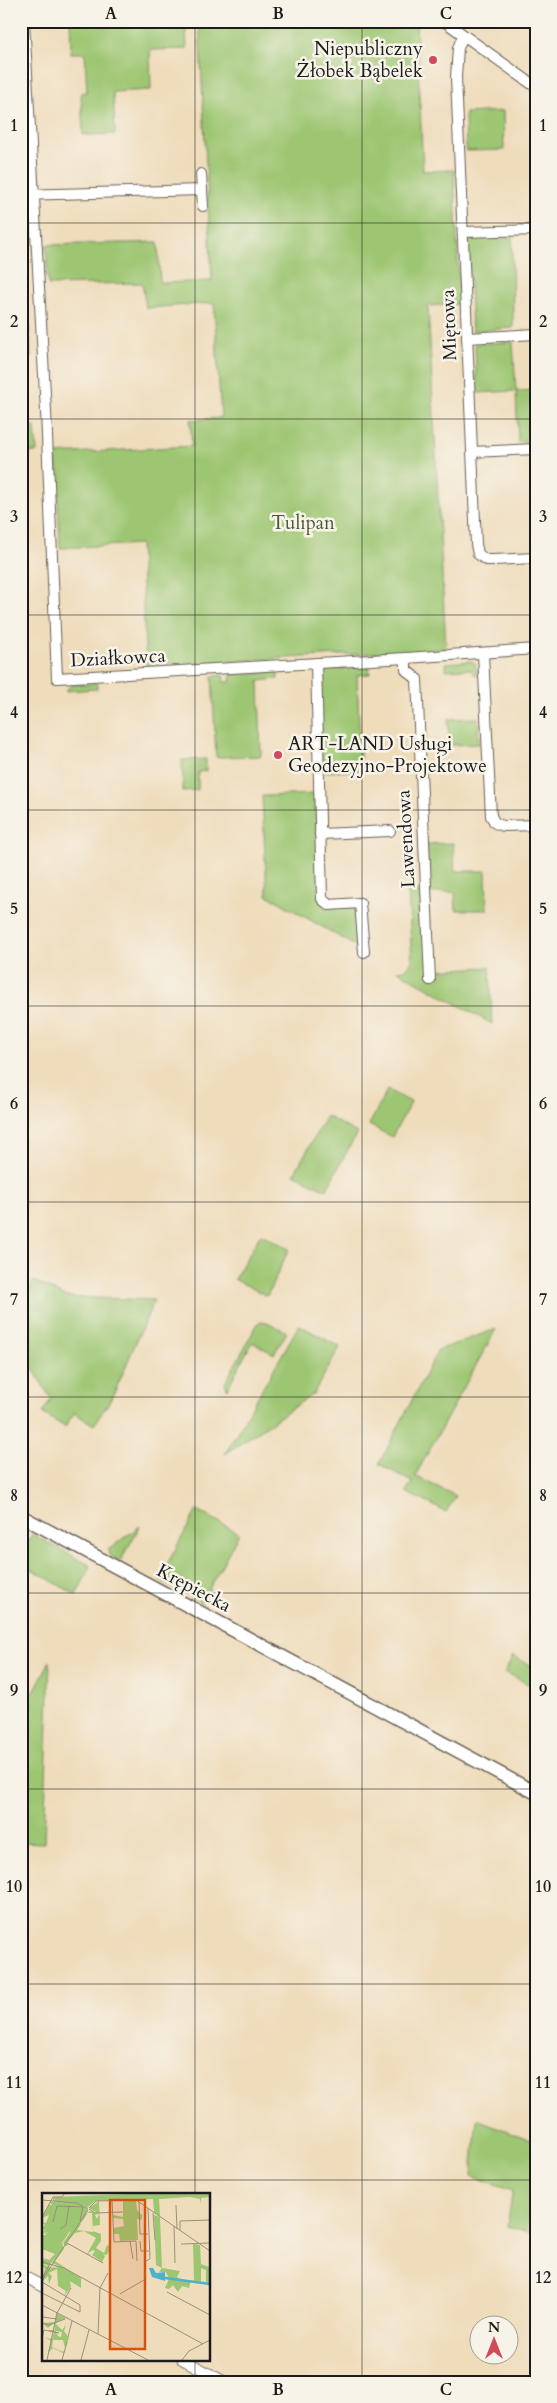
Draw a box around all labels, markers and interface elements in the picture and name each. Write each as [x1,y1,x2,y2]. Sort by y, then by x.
text: A [105,3,117,25]
text: B [272,3,284,25]
text: C [440,3,452,25]
place label: Niepubliczny Żłobek Bąbelek [296,36,424,84]
marker: Niepubliczny Żłobek Bąbelek [427,54,439,66]
text: 1 [10,115,18,137]
text: 1 [539,115,547,137]
street label: Miętowa [435,289,463,361]
text: 2 [10,311,18,333]
text: 2 [539,311,547,333]
text: 3 [10,506,18,528]
text: 3 [539,506,547,528]
park label: Tulipan [271,510,335,536]
street label: Działkowca [70,643,166,673]
text: 4 [10,702,18,724]
text: 4 [539,702,547,724]
place label: ART-LAND Usługi Geodezyjno-Projektowe [288,731,487,779]
marker: ART-LAND Usługi Geodezyjno-Projektowe [272,749,284,761]
street label: Lawendowa [390,789,422,889]
text: 5 [10,898,18,920]
text: 5 [539,898,547,920]
text: 6 [10,1093,18,1115]
text: 6 [539,1093,547,1115]
text: 7 [10,1289,18,1311]
text: 7 [539,1289,547,1311]
text: 8 [10,1485,18,1507]
text: 8 [539,1485,547,1507]
street label: Krępiecka [152,1558,236,1618]
text: 9 [10,1680,18,1702]
text: 9 [539,1680,547,1702]
text: 10 [6,1876,22,1898]
text: 10 [535,1876,551,1898]
text: 11 [6,2072,22,2094]
text: 11 [535,2072,551,2094]
inset map [42,2193,210,2360]
text: 12 [6,2267,22,2289]
text: 12 [535,2267,551,2289]
north arrow [470,2316,520,2366]
text: N [488,2318,500,2337]
text: A [105,2379,117,2401]
text: B [272,2379,284,2401]
text: C [440,2379,452,2401]

